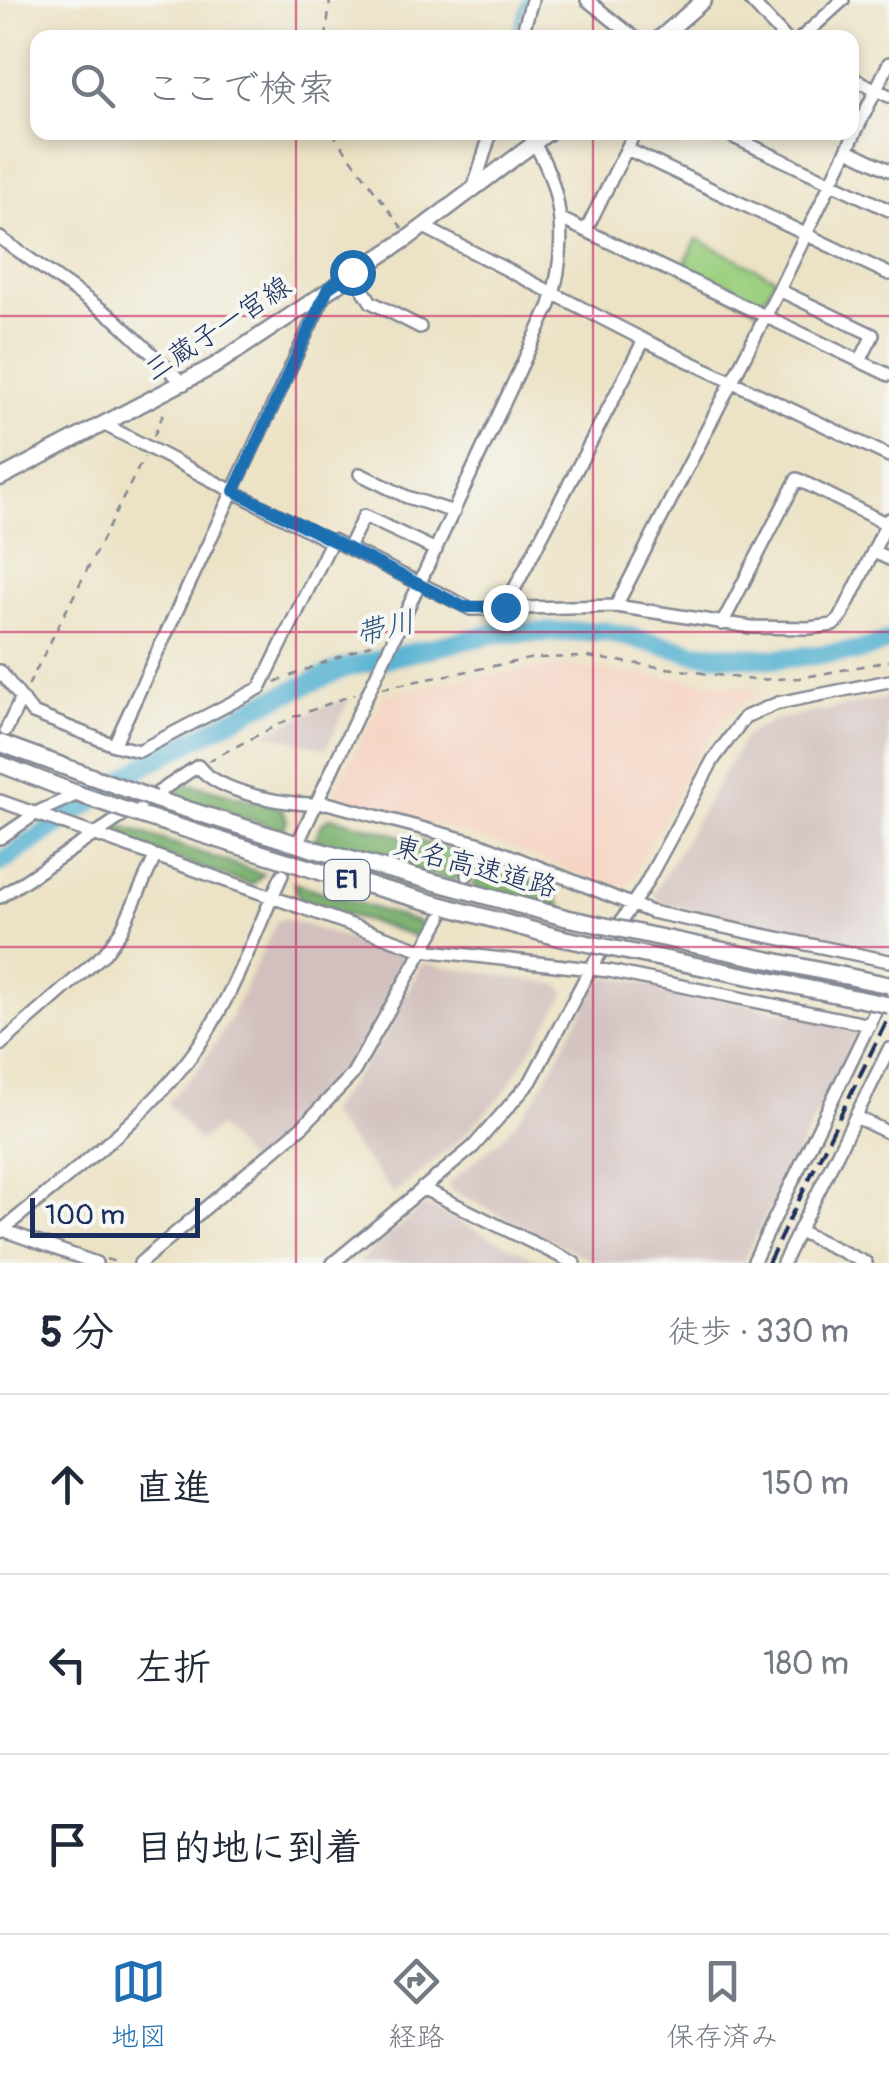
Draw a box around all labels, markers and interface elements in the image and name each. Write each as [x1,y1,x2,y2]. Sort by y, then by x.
search box [30,30,859,140]
icon: search [65,58,120,113]
text: ここで検索 [145,65,335,113]
route start [330,250,376,296]
street label: 三蔵子一宮線 [138,269,298,389]
route end [483,585,529,631]
water label: 帯川 [352,603,418,653]
street label: 東名高速道路 [389,828,561,906]
road number: E1 [324,860,370,900]
scale bar [30,1193,200,1238]
text: 100 m [45,1198,125,1233]
text: 5 分 [40,1307,114,1359]
text: 徒歩 · 330 m [668,1312,849,1352]
icon: ahead [40,1457,95,1512]
text: 直進 [135,1464,211,1512]
text: 150 m [762,1464,849,1504]
icon: left [40,1637,95,1692]
text: 左折 [135,1644,211,1692]
text: 180 m [763,1644,849,1684]
icon: arrive [40,1817,95,1872]
text: 目的地に到着 [135,1824,363,1872]
tab: 地図 [111,1954,167,2055]
tab: 経路 [388,1954,444,2055]
tab: 保存済み [666,1954,778,2055]

